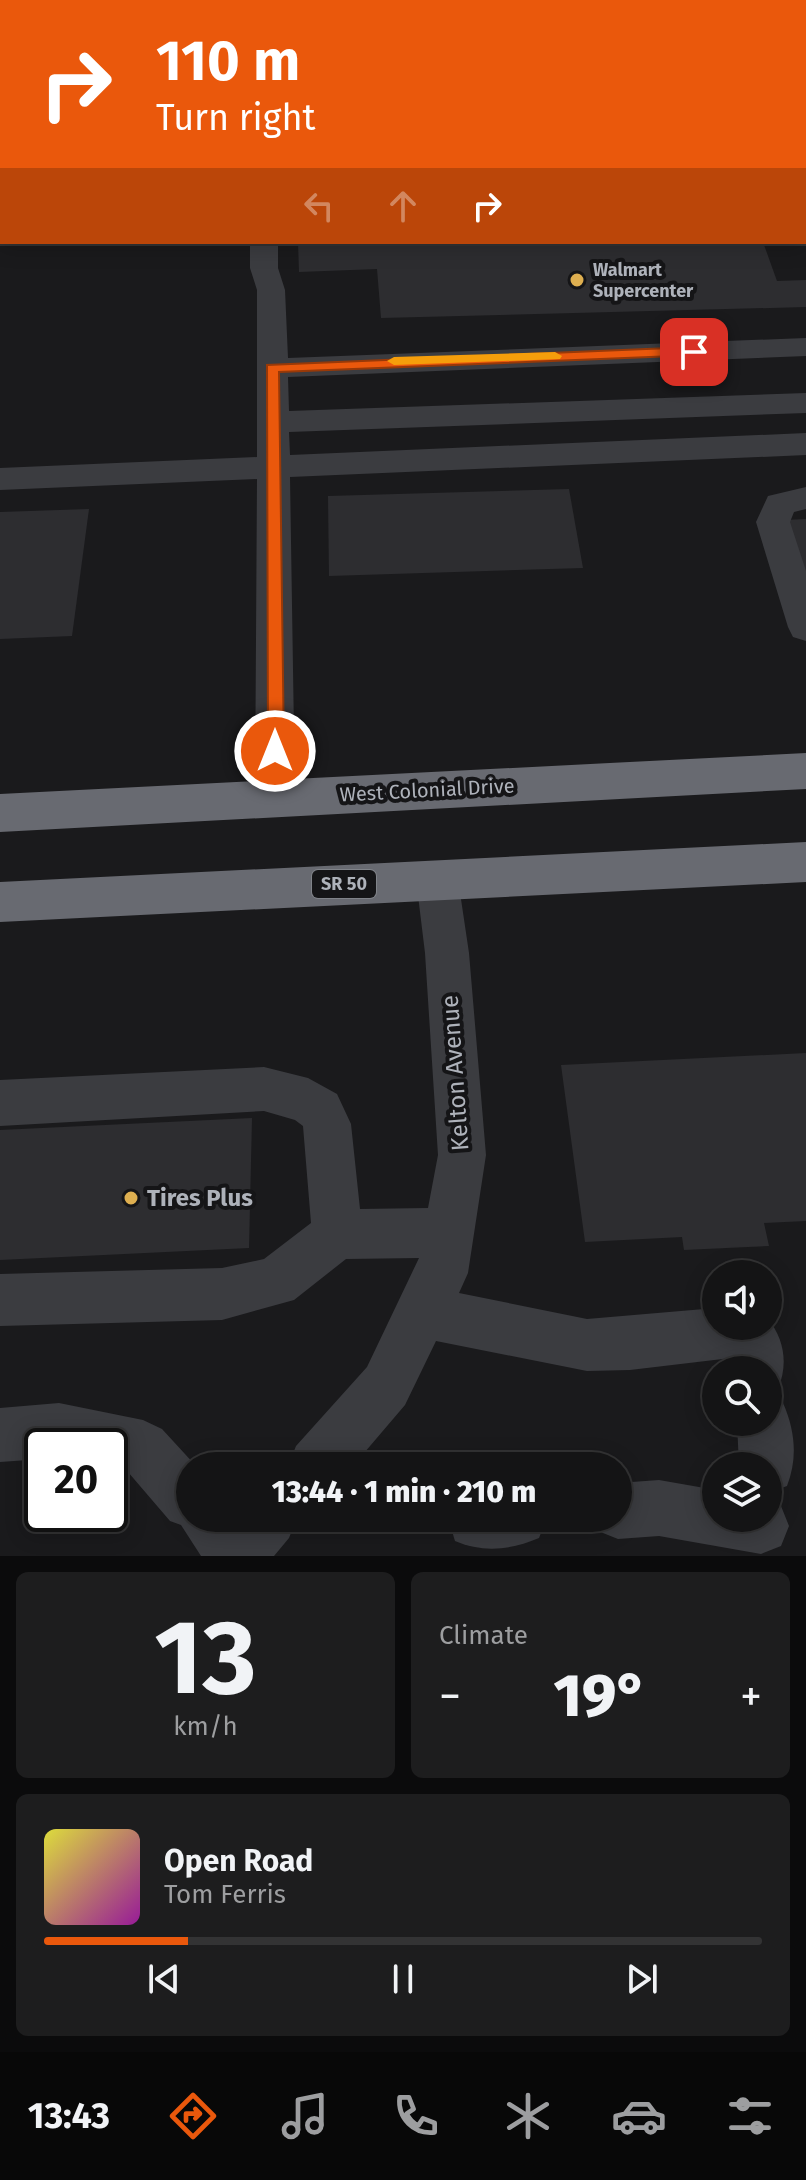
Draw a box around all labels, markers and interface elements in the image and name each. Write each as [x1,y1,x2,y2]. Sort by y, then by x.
text: 110 m [156,28,300,95]
icon: right [24,32,128,136]
text: Turn right [156,96,316,140]
icon: left [297,184,341,228]
icon: ahead [381,184,425,228]
icon: right [465,184,509,228]
place label: Walmart Supercenter [593,259,694,302]
marker: Walmart Supercenter [568,271,586,289]
pin [660,318,728,386]
icon: arrive [672,330,716,374]
position arrow [233,709,317,793]
street label: West Colonial Drive [339,773,515,807]
road number: SR 50 [312,870,376,898]
street label: Kelton Avenue [436,994,474,1152]
place label: Tires Plus [147,1184,253,1212]
marker: Tires Plus [122,1189,140,1207]
map controls [702,1260,782,1532]
button: sound [702,1260,782,1340]
button: search [702,1356,782,1436]
speed limit sign: 20 [24,1428,128,1532]
button: layers [702,1452,782,1532]
text: 13:44 · 1 min · 210 m [272,1474,536,1510]
text: 13 [154,1596,257,1721]
text: Climate [439,1620,528,1651]
text: 19° [554,1660,647,1732]
text: − [439,1670,461,1723]
text: + [740,1670,762,1723]
text: km/h [173,1711,238,1742]
text: Open Road [164,1843,313,1879]
text: Tom Ferris [164,1879,286,1910]
icon: previous [142,1957,186,2001]
icon: pause [381,1957,425,2001]
icon: next [620,1957,664,2001]
icon: directions [165,2088,221,2144]
icon: music [277,2088,333,2144]
icon: phone [388,2088,444,2144]
icon: climate [500,2088,556,2144]
icon: car [611,2088,667,2144]
icon: filters [722,2088,778,2144]
text: 13:43 [28,2094,110,2138]

